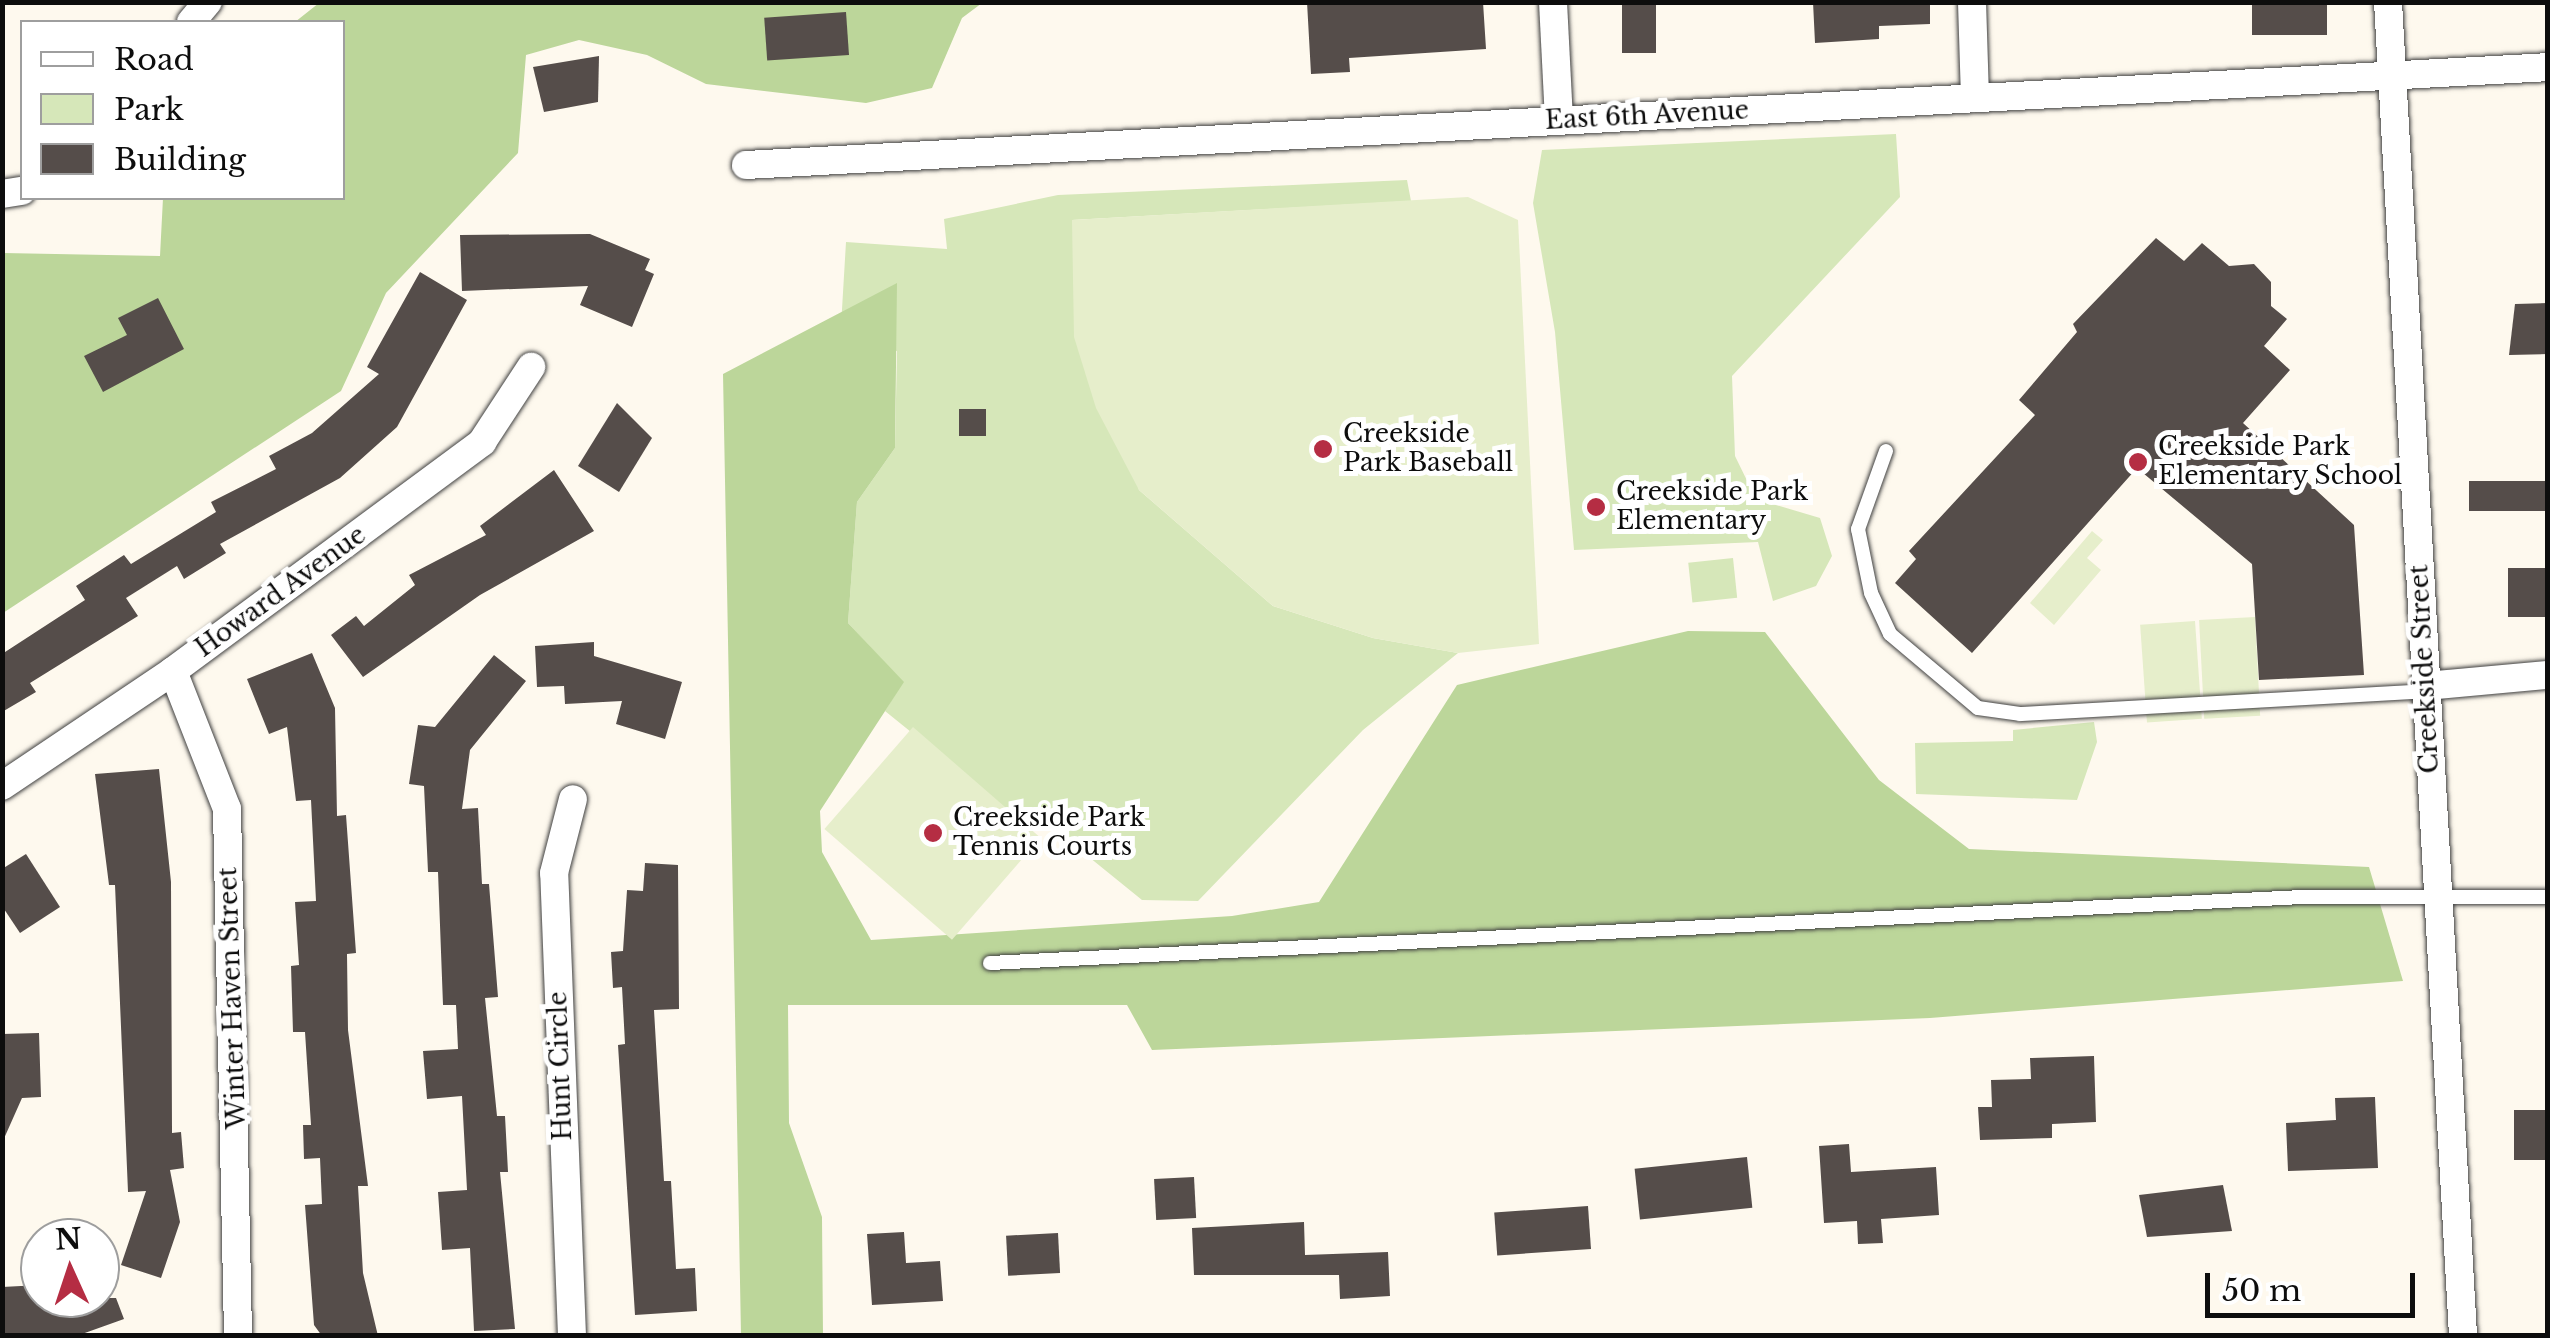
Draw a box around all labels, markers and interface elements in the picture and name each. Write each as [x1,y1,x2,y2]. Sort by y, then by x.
legend [20,20,345,200]
text: Road [114,41,194,78]
text: Park [114,91,184,128]
street label: East 6th Avenue [1544,96,1750,136]
text: Building [114,141,246,178]
place label: Creekside Park Baseball [1343,420,1513,479]
place label: Creekside Park Elementary School [2158,433,2403,492]
marker: Creekside Park Baseball [1312,438,1334,460]
marker: Creekside Park Elementary School [2127,451,2149,473]
place label: Creekside Park Elementary [1616,478,1808,537]
marker: Creekside Park Elementary [1585,496,1607,518]
street label: Howard Avenue [190,520,372,664]
street label: Creekside Street [2405,564,2445,774]
place label: Creekside Park Tennis Courts [953,804,1145,863]
marker: Creekside Park Tennis Courts [922,822,944,844]
street label: Winter Haven Street [213,866,253,1130]
street label: Hunt Circle [543,991,579,1141]
north arrow [20,1218,120,1318]
text: N [54,1221,83,1258]
scale bar [2210,1253,2420,1315]
text: 50 m [2222,1272,2301,1309]

